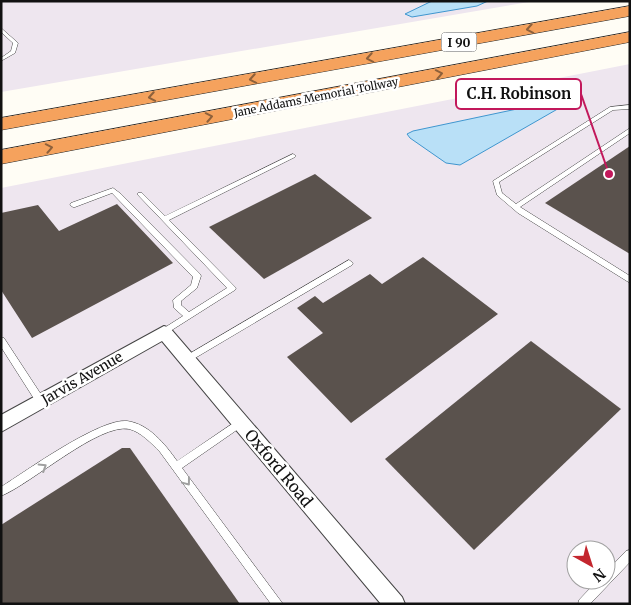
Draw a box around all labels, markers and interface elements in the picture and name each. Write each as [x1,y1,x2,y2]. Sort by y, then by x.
one-way arrow [526,23,534,33]
road number: I 90 [442,32,476,52]
one-way arrow [366,52,375,63]
one-way arrow [435,69,443,79]
street label: Jane Addams Memorial Tollway [232,74,400,120]
one-way arrow [248,74,257,84]
callout: C.H. Robinson [456,79,581,109]
text: C.H. Robinson [467,84,571,103]
one-way arrow [148,92,157,102]
one-way arrow [204,113,213,123]
one-way arrow [45,143,54,153]
street label: Jarvis Avenue [37,348,126,409]
street label: Oxford Road [241,425,318,511]
one-way arrow [37,463,46,473]
one-way arrow [181,476,190,486]
north arrow [566,540,616,590]
text: N [589,565,609,586]

